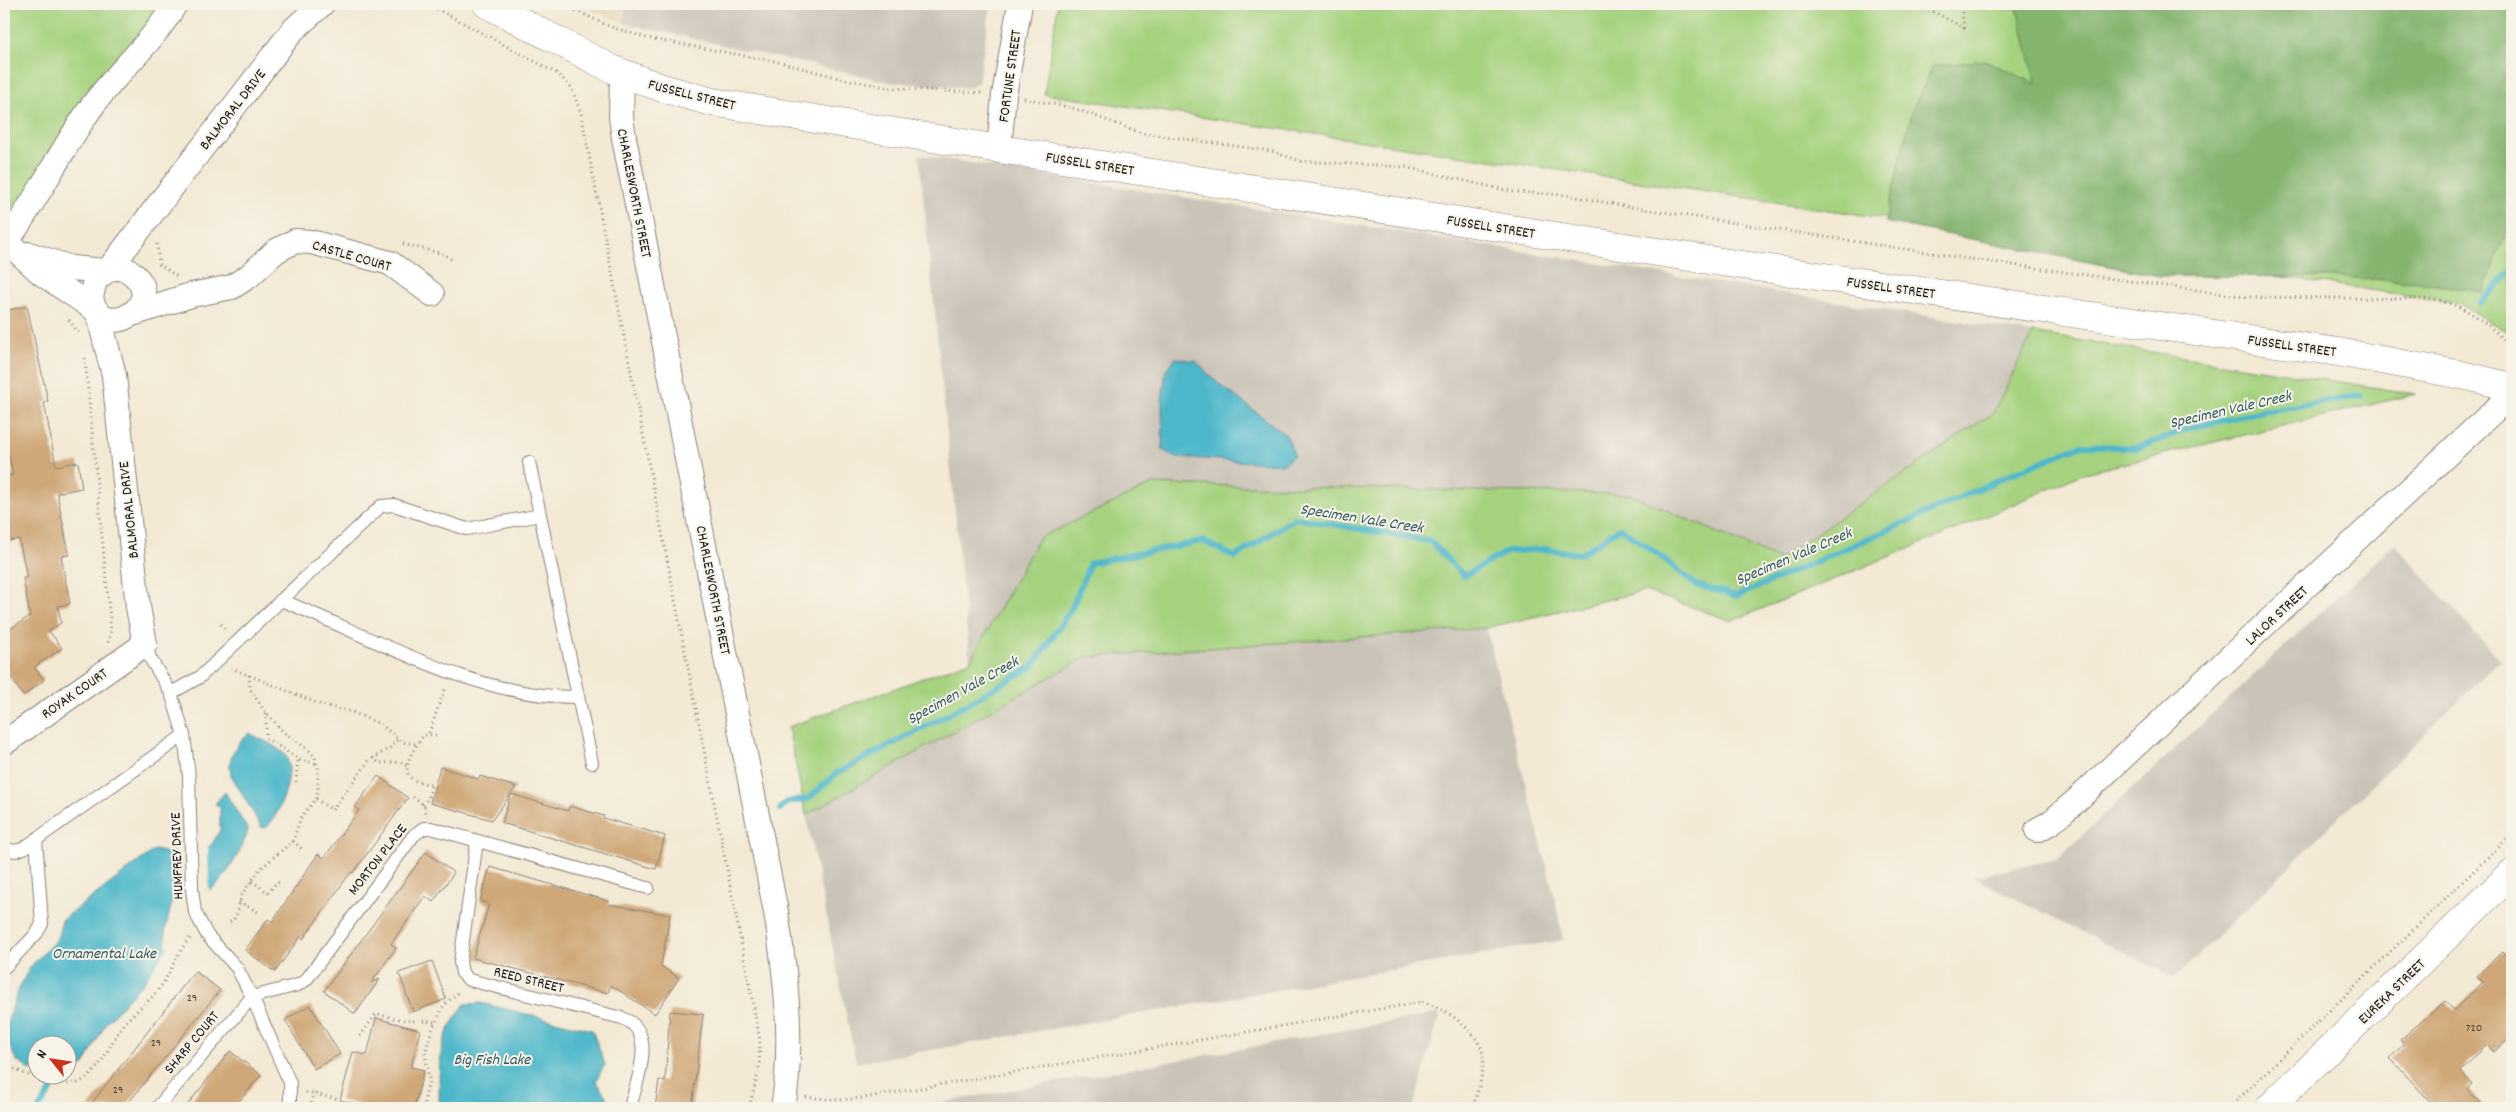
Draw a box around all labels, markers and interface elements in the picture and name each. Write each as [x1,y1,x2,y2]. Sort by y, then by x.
street label: FORTUNE STREET [994,29,1028,124]
street label: BALMORAL DRIVE [195,65,272,155]
street label: FUSSELL STREET [646,74,737,117]
street label: CHARLESWORTH STREET [610,127,656,260]
street label: FUSSELL STREET [1044,147,1135,183]
street label: FUSSELL STREET [1445,210,1536,246]
street label: CASTLE COURT [309,235,393,279]
street label: FUSSELL STREET [1845,272,1936,306]
street label: FUSSELL STREET [2246,330,2337,364]
water label: Specimen Vale Creek [2168,385,2295,436]
street label: BALMORAL DRIVE [114,460,146,559]
water label: Specimen Vale Creek [1299,498,1426,541]
water label: Specimen Vale Creek [1732,522,1857,592]
street label: CHARLESWORTH STREET [689,524,735,657]
street label: LALOR STREET [2241,581,2314,652]
water label: Specimen Vale Creek [903,650,1024,731]
street label: ROYAK COURT [37,664,113,726]
street label: HUMFREY DRIVE [165,812,191,900]
street label: MORTON PLACE [344,820,414,901]
water label: Ornamental Lake [52,943,157,966]
street label: EUREKA STREET [2354,955,2431,1030]
street label: REED STREET [491,962,566,1000]
house number: 29 [187,990,197,1007]
street label: SHARP COURT [159,1007,226,1080]
house number: 720 [2466,1020,2482,1037]
north arrow [28,1034,78,1084]
house number: 29 [151,1035,161,1052]
text: N [32,1046,53,1062]
water label: Big Fish Lake [454,1049,531,1072]
house number: 29 [113,1082,123,1099]

